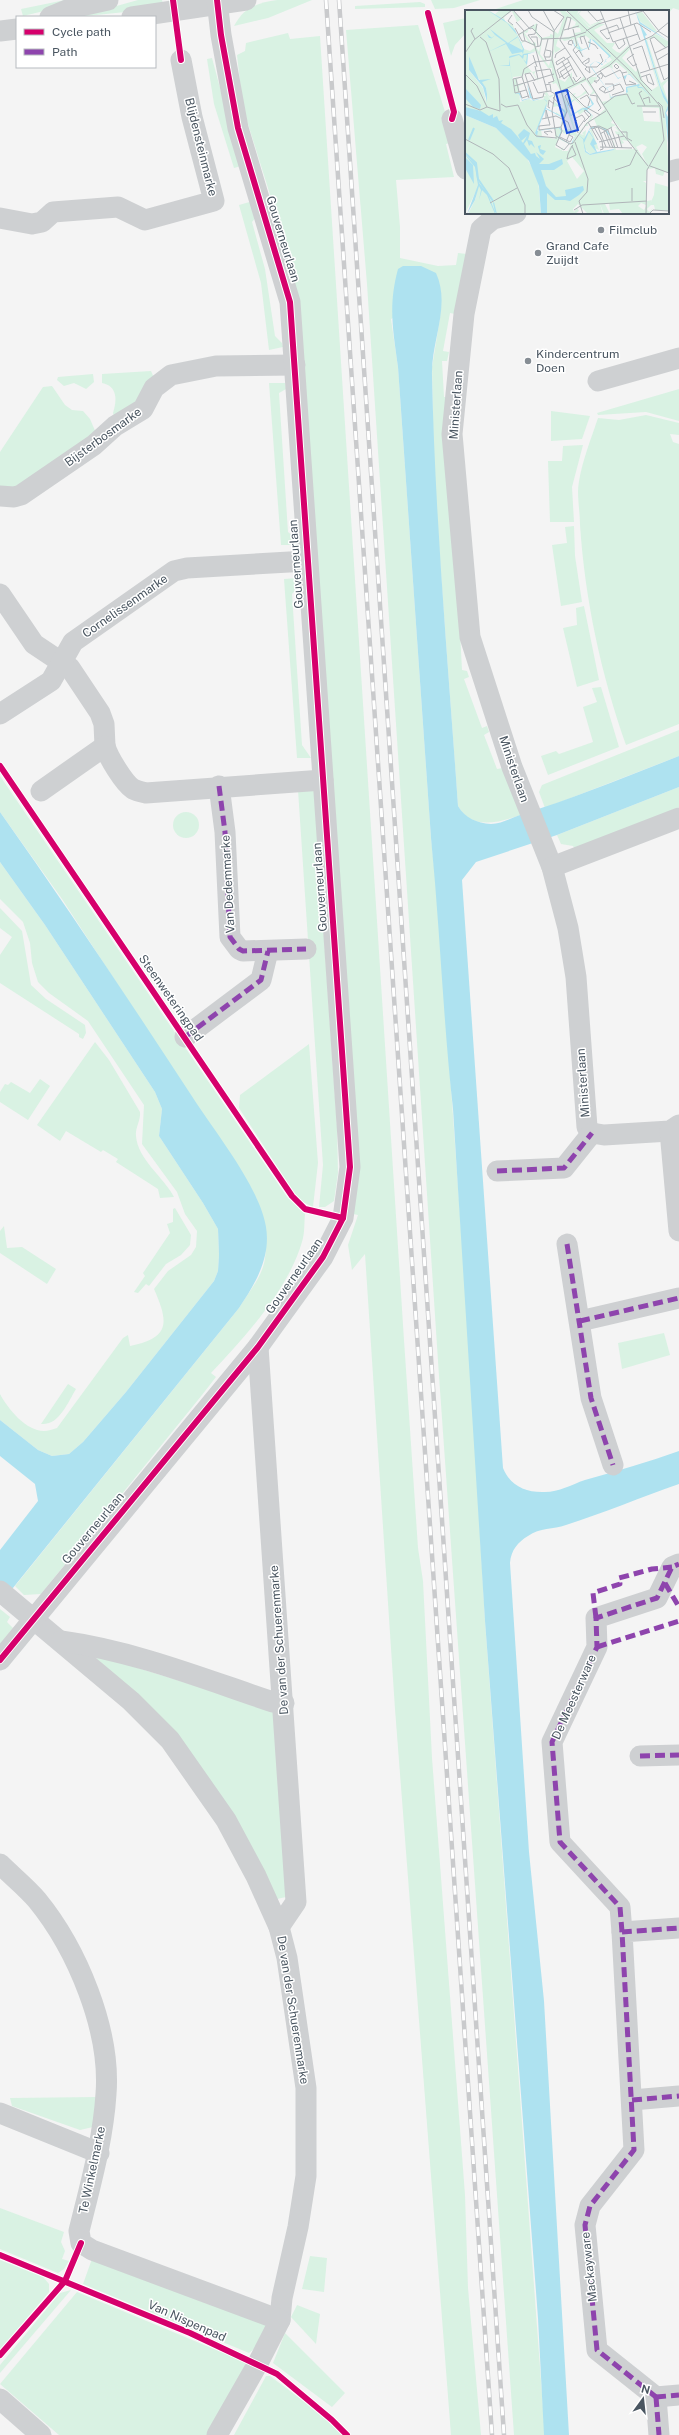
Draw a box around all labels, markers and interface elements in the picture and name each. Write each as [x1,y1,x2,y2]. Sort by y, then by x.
inset map [465,10,669,214]
legend [16,16,156,68]
text: Cycle path [52,25,111,39]
text: Path [52,45,78,59]
street label: Blijdensteinmarke [182,96,220,198]
street label: Gouverneurlaan [263,194,303,284]
place label: Filmclub [609,223,657,237]
marker: Filmclub [596,225,606,235]
place label: Grand Cafe Zuijdt [546,239,609,267]
marker: Grand Cafe Zuijdt [533,248,543,258]
place label: Kindercentrum Doen [536,347,619,375]
marker: Kindercentrum Doen [523,356,533,366]
street label: Ministerlaan [447,370,465,440]
street label: Bijsterbosmarke [62,404,144,469]
street label: Gouverneurlaan [286,519,306,609]
street label: Cornelissenmarke [80,571,170,641]
street label: Ministerlaan [496,734,532,804]
street label: Van Dedemmarke [218,834,238,934]
street label: Gouverneurlaan [310,842,330,932]
street label: Steenweteringpad [136,952,206,1044]
street label: Ministerlaan [574,1048,592,1118]
street label: Gouverneurlaan [263,1235,325,1317]
street label: Gouverneurlaan [59,1489,127,1567]
street label: De van der Schuerenmarke [267,1564,291,1715]
street label: De Meesterware [549,1652,599,1742]
street label: De van der Schuerenmarke [274,1935,312,2085]
street label: Te Winkelmarke [76,2125,108,2215]
street label: Mackayware [578,2231,600,2303]
street label: Van Nispenpad [146,2298,228,2344]
north arrow [623,2379,663,2419]
text: N [640,2382,651,2396]

